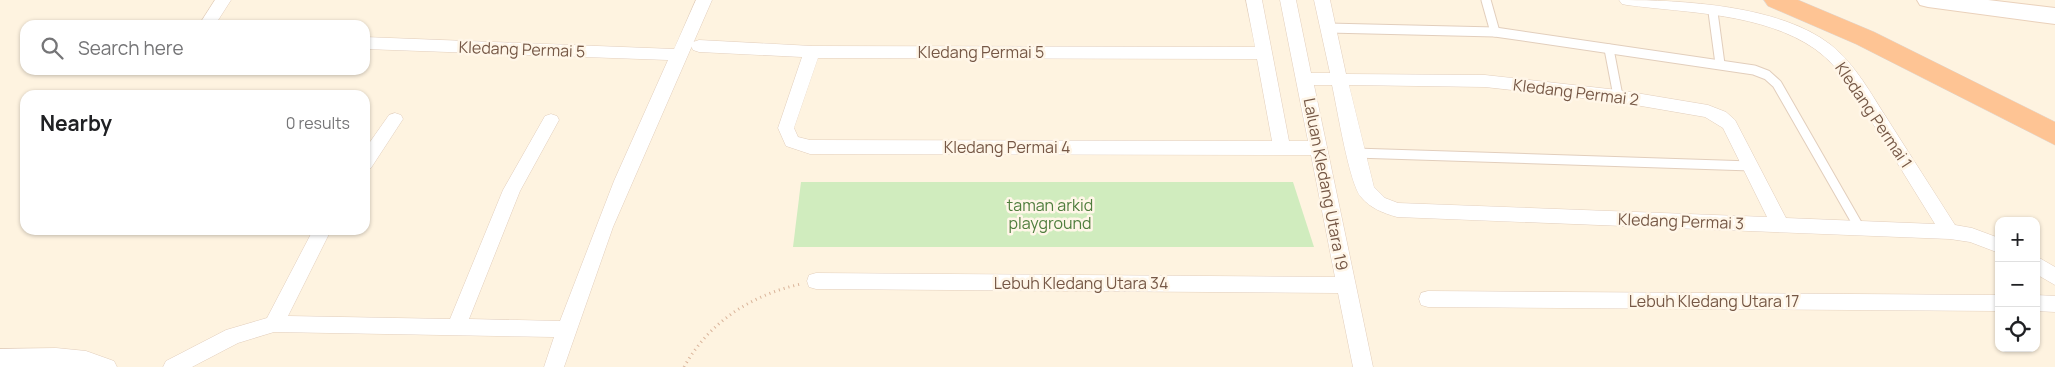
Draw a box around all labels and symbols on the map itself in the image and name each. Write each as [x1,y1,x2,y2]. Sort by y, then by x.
street label: Kledang Permai 5 [458,36,586,62]
street label: Kledang Permai 5 [918,41,1044,63]
street label: Kledang Permai 1 [1830,58,1918,172]
street label: Kledang Permai 2 [1512,73,1640,111]
street label: Laluan Kledang Utara 19 [1298,96,1354,272]
street label: Kledang Permai 4 [944,136,1070,158]
park label: taman arkid playground [1007,194,1093,234]
street label: Kledang Permai 3 [1618,208,1744,234]
street label: Lebuh Kledang Utara 34 [994,272,1168,294]
street label: Lebuh Kledang Utara 17 [1629,290,1799,312]

